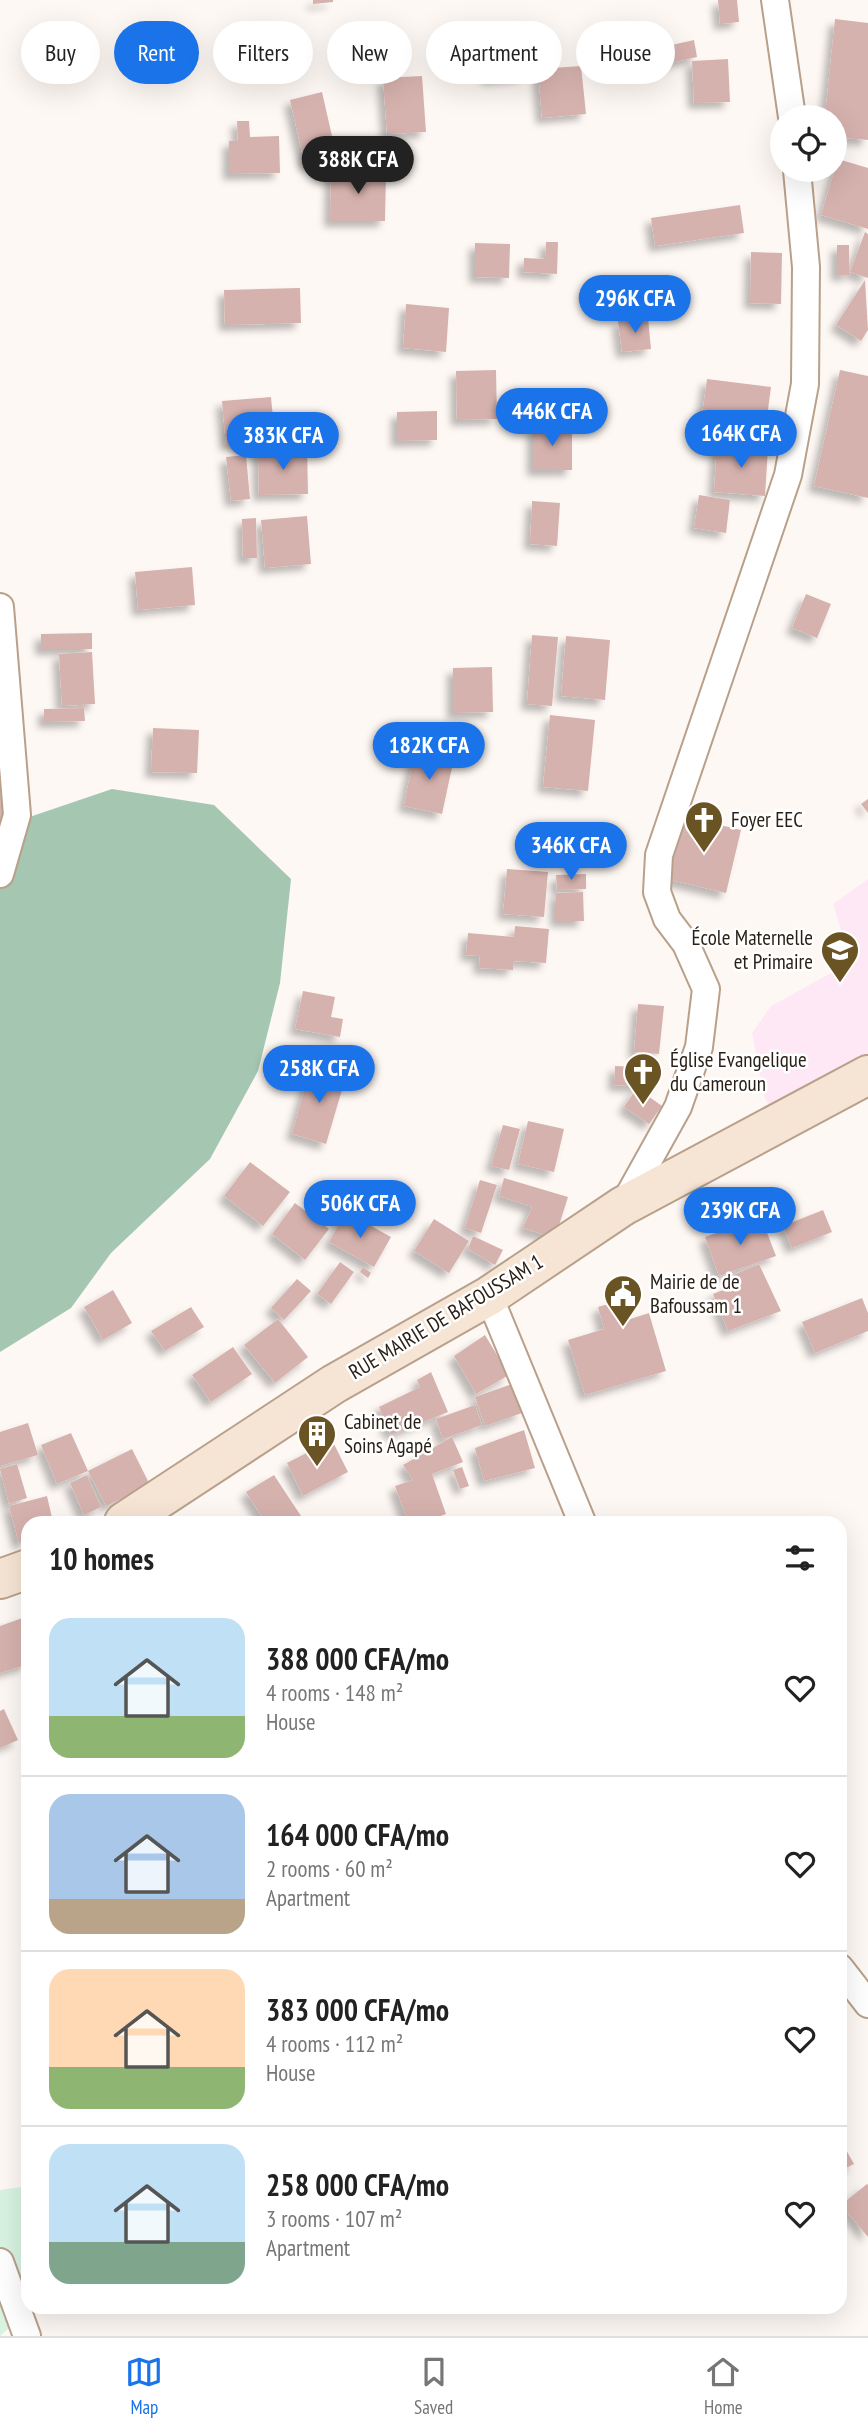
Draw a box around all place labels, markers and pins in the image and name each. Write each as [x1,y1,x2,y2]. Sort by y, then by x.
pin: 388K CFA [286,136,430,196]
pin: 296K CFA [563,276,707,335]
pin: 446K CFA [480,388,624,448]
pin: 164K CFA [669,410,813,470]
pin: 383K CFA [211,412,355,472]
pin: 182K CFA [357,722,501,782]
church icon: Foyer EEC [683,799,725,854]
place label: Foyer EEC [731,806,803,833]
pin: 346K CFA [499,822,643,882]
place label: École Maternelle et Primaire [692,924,813,975]
school or university icon: École Maternelle et Primaire [819,929,861,984]
pin: 258K CFA [247,1046,391,1105]
place label: Église Evangelique du Cameroun [670,1046,807,1097]
church icon: Église Evangelique du Cameroun [622,1051,664,1106]
pin: 506K CFA [288,1180,432,1240]
pin: 239K CFA [668,1188,812,1247]
place label: Mairie de de Bafoussam 1 [650,1268,742,1319]
public building icon: Mairie de de Bafoussam 1 [602,1273,644,1328]
place label: Cabinet de Soins Agapé [344,1408,432,1459]
building icon: Cabinet de Soins Agapé [296,1413,338,1468]

